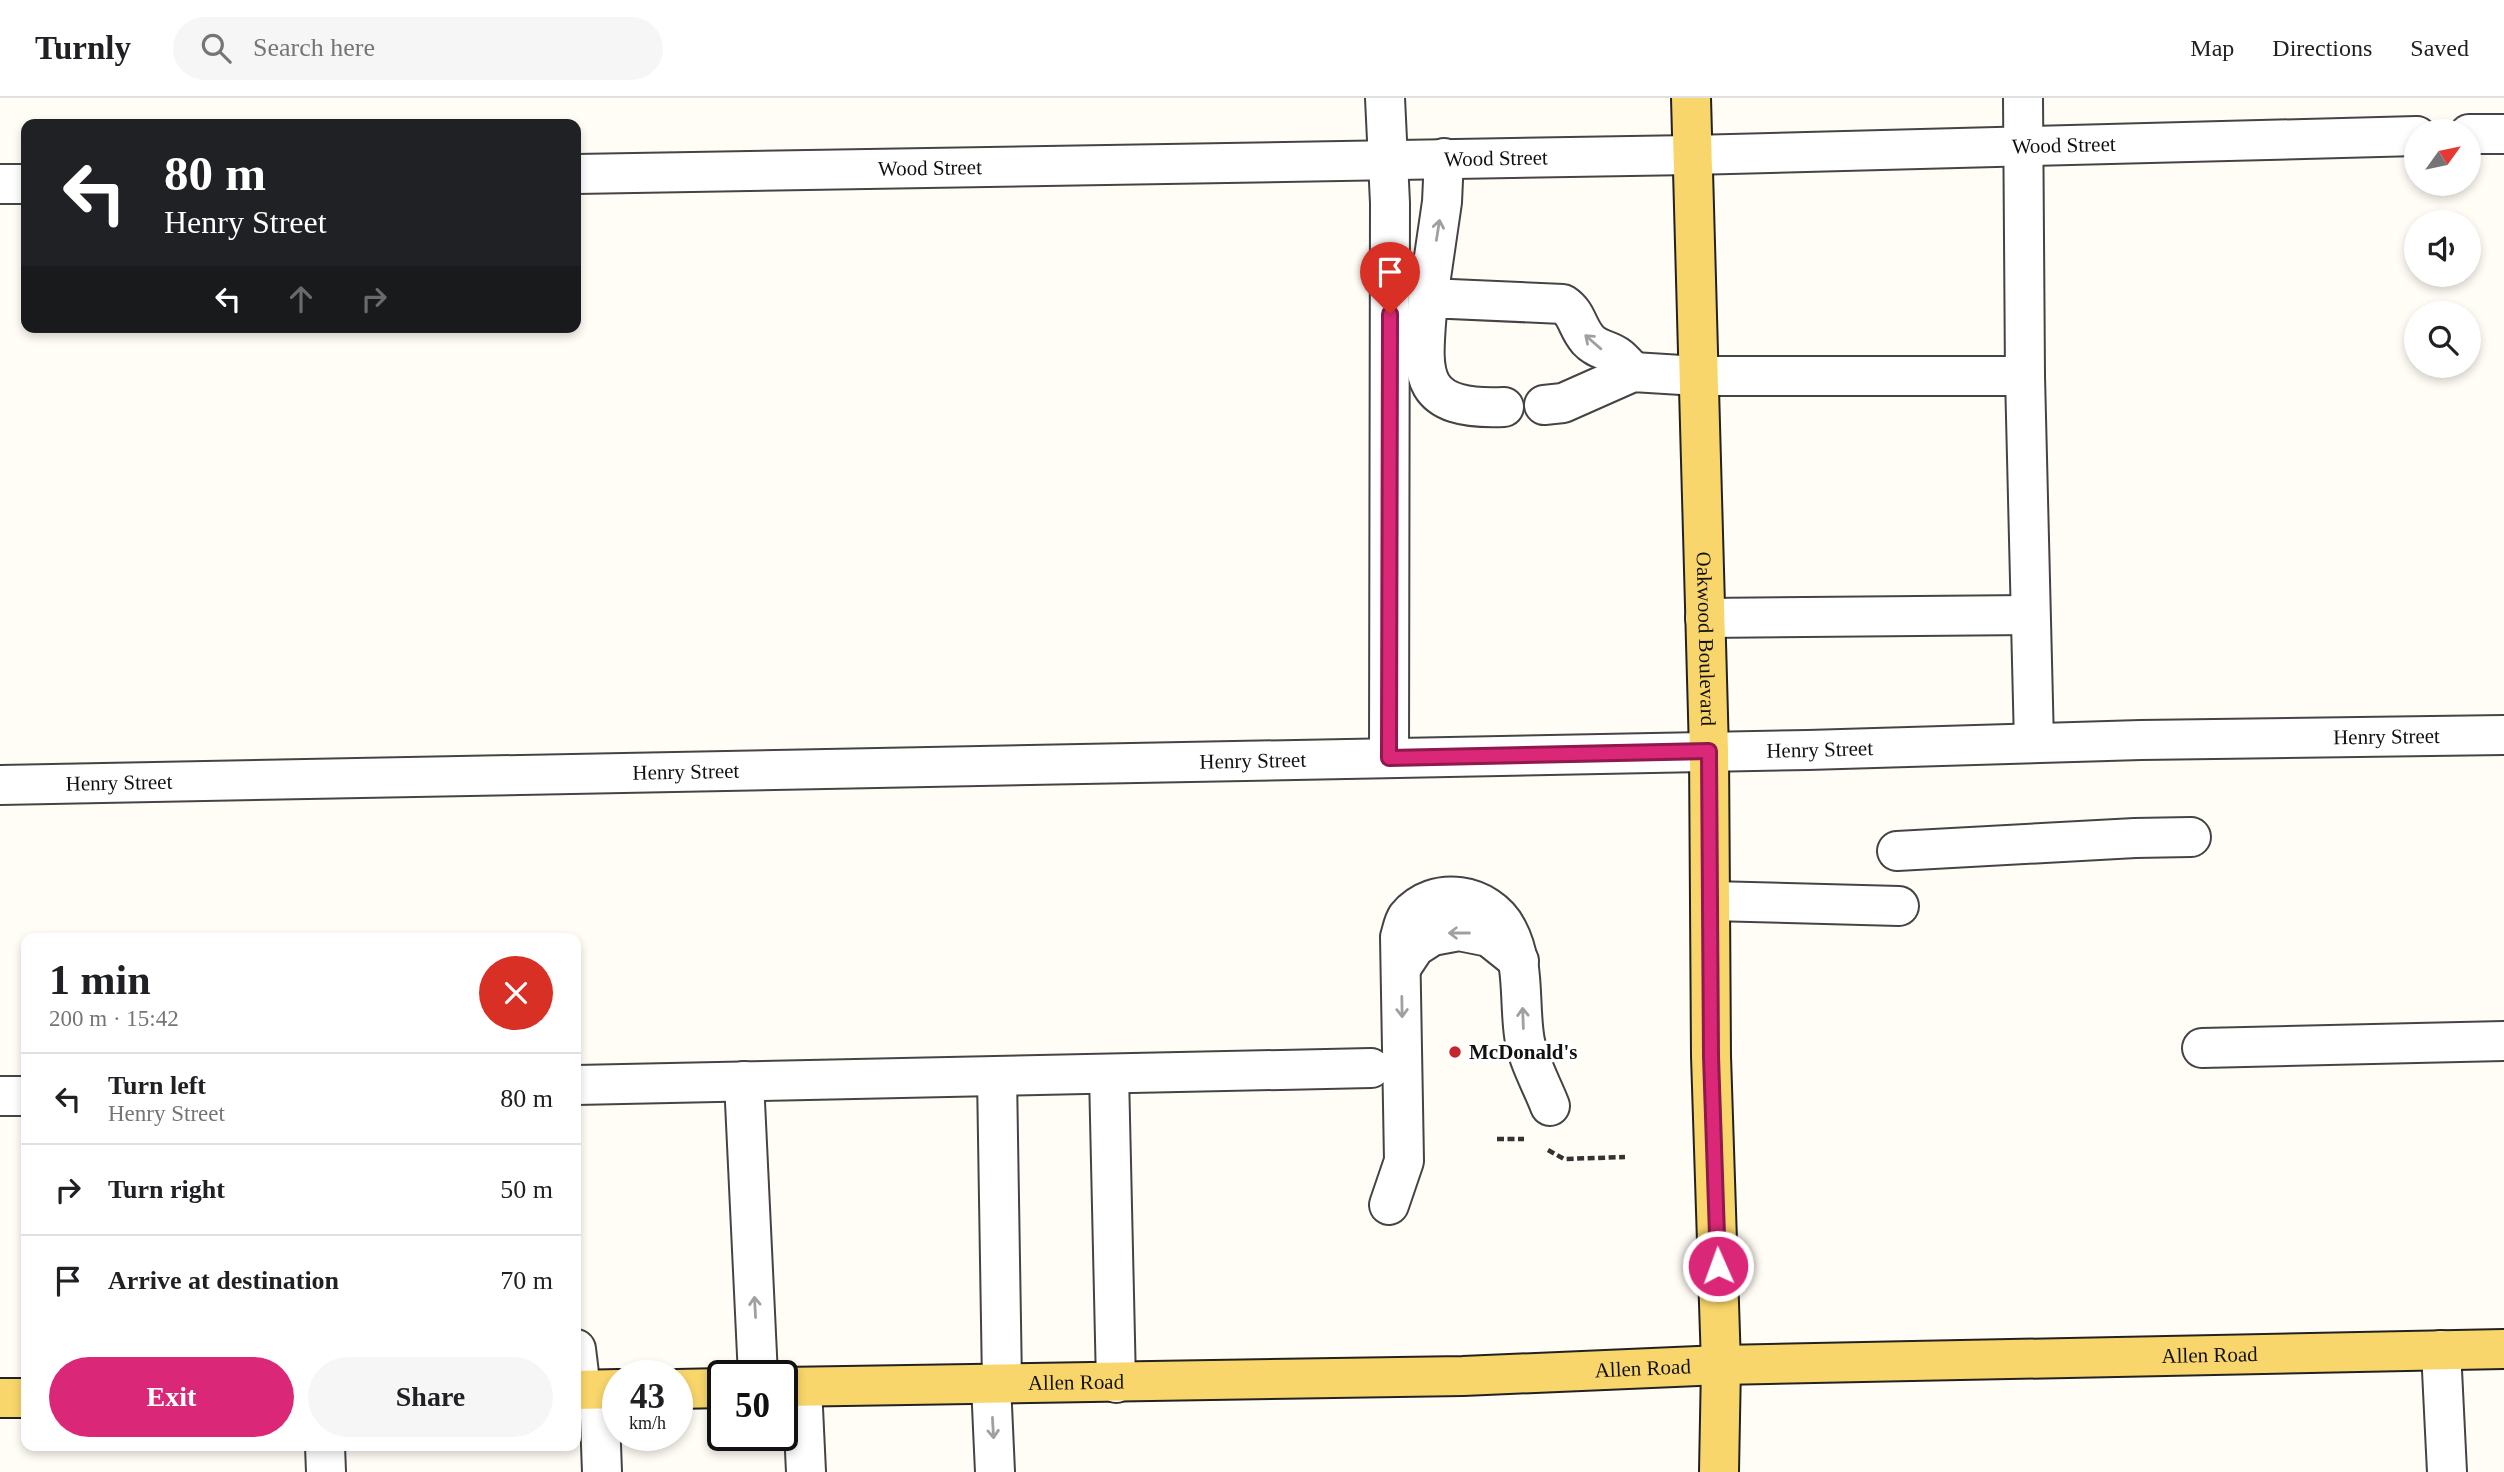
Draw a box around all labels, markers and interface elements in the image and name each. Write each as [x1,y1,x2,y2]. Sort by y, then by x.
search box [173,17,663,80]
icon: search [197,29,235,67]
text: Turnly [35,30,131,66]
text: Search here [253,33,375,62]
text: Map [2190,35,2234,61]
text: Directions [2272,35,2372,61]
text: Saved [2410,35,2469,61]
north arrow [2404,119,2482,196]
map controls [2404,119,2481,378]
street label: Wood Street [2011,132,2116,159]
street label: Wood Street [1444,145,1548,171]
text: 80 m [164,146,266,201]
icon: left [49,147,140,238]
street label: Wood Street [878,155,982,181]
text: Henry Street [164,204,327,240]
button: sound [2404,210,2481,287]
one-way arrow [1432,219,1445,242]
pin [1360,242,1420,314]
icon: arrive [1371,253,1409,291]
icon: left [209,280,247,318]
icon: ahead [282,280,320,318]
icon: right [355,280,393,318]
button: search [2404,301,2481,378]
one-way arrow [1584,335,1602,351]
street label: Oakwood Boulevard [1692,551,1720,727]
street label: Henry Street [2333,724,2440,749]
street label: Henry Street [1766,736,1874,763]
street label: Henry Street [1199,748,1307,774]
street label: Henry Street [632,759,740,785]
street label: Henry Street [65,770,173,796]
one-way arrow [1448,926,1471,940]
button: close [479,956,553,1030]
text: 1 min [49,957,151,1003]
one-way arrow [1395,995,1409,1018]
text: 200 m · 15:42 [49,1006,179,1031]
one-way arrow [1516,1007,1529,1030]
place label: McDonald's [1469,1040,1578,1064]
marker: McDonald's [1447,1044,1463,1060]
text: Turn left [108,1071,206,1100]
icon: left [49,1080,87,1118]
text: 80 m [500,1084,553,1113]
text: Henry Street [108,1101,225,1126]
icon: right [49,1171,87,1209]
text: Turn right [108,1175,225,1204]
text: 50 m [500,1175,553,1204]
position arrow [1681,1229,1755,1303]
icon: arrive [49,1262,87,1300]
text: Arrive at destination [108,1266,339,1295]
text: 70 m [500,1266,553,1295]
one-way arrow [749,1296,762,1319]
street label: Allen Road [2161,1342,2258,1368]
street label: Allen Road [1594,1354,1692,1382]
button: Exit [49,1357,294,1437]
button: Share [308,1357,553,1437]
speed limit sign: 50 [707,1360,798,1451]
street label: Allen Road [1028,1369,1125,1395]
text: 43 [630,1377,665,1416]
text: km/h [629,1413,666,1433]
one-way arrow [986,1416,999,1439]

